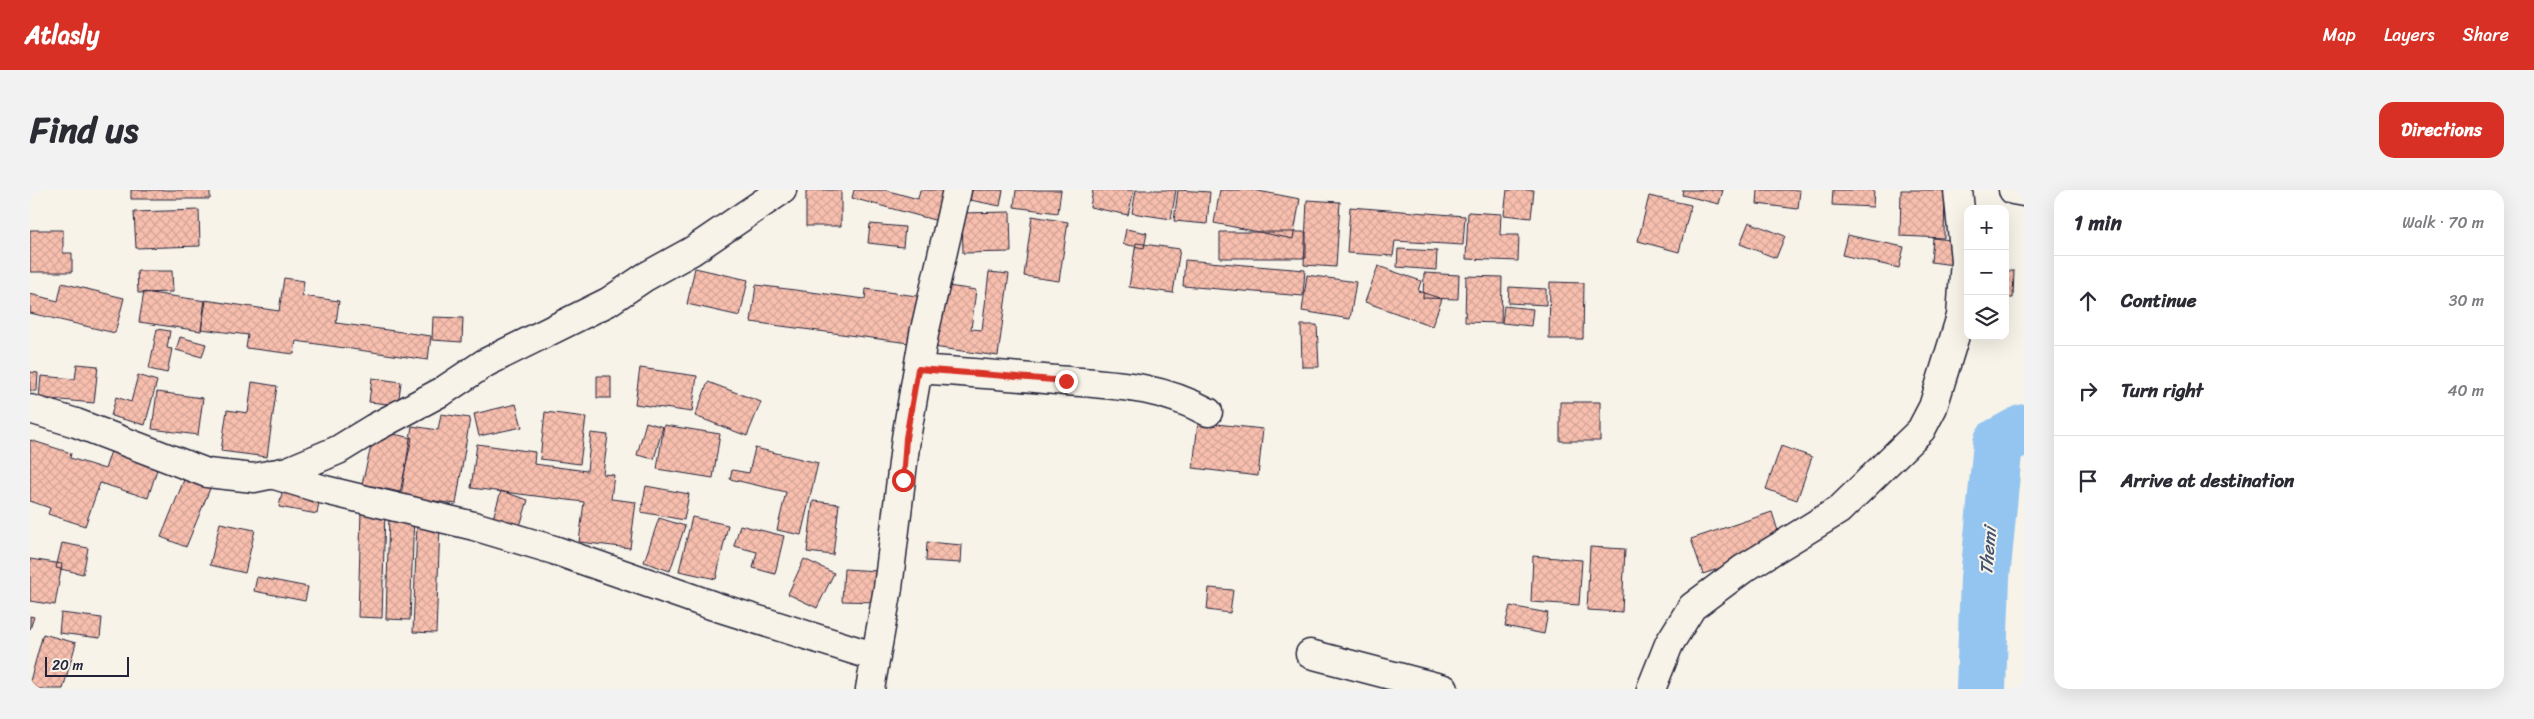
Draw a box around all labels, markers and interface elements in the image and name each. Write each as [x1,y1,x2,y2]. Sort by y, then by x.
text: Atlasly [25,14,99,56]
text: Map [2323,19,2356,51]
text: Layers [2384,19,2435,51]
text: Share [2463,19,2509,51]
text: Find us [30,99,138,161]
button: Directions [2379,102,2504,158]
text: 1 min [2074,204,2122,242]
map controls [1964,205,2009,340]
button: + [1964,205,2009,250]
text: Walk · 70 m [2402,208,2484,237]
button: − [1964,250,2009,295]
text: Continue [2121,284,2197,317]
text: 30 m [2449,286,2484,315]
icon: ahead [2074,287,2102,315]
button: layers [1964,295,2009,340]
route end [1055,370,1078,393]
text: Turn right [2121,374,2203,407]
text: 40 m [2447,376,2484,405]
icon: right [2074,377,2102,405]
text: Arrive at destination [2121,464,2294,497]
icon: arrive [2074,467,2102,495]
route start [892,469,915,492]
water label: Themi [1970,522,2006,576]
text: 20 m [52,653,83,678]
scale bar [45,654,129,677]

